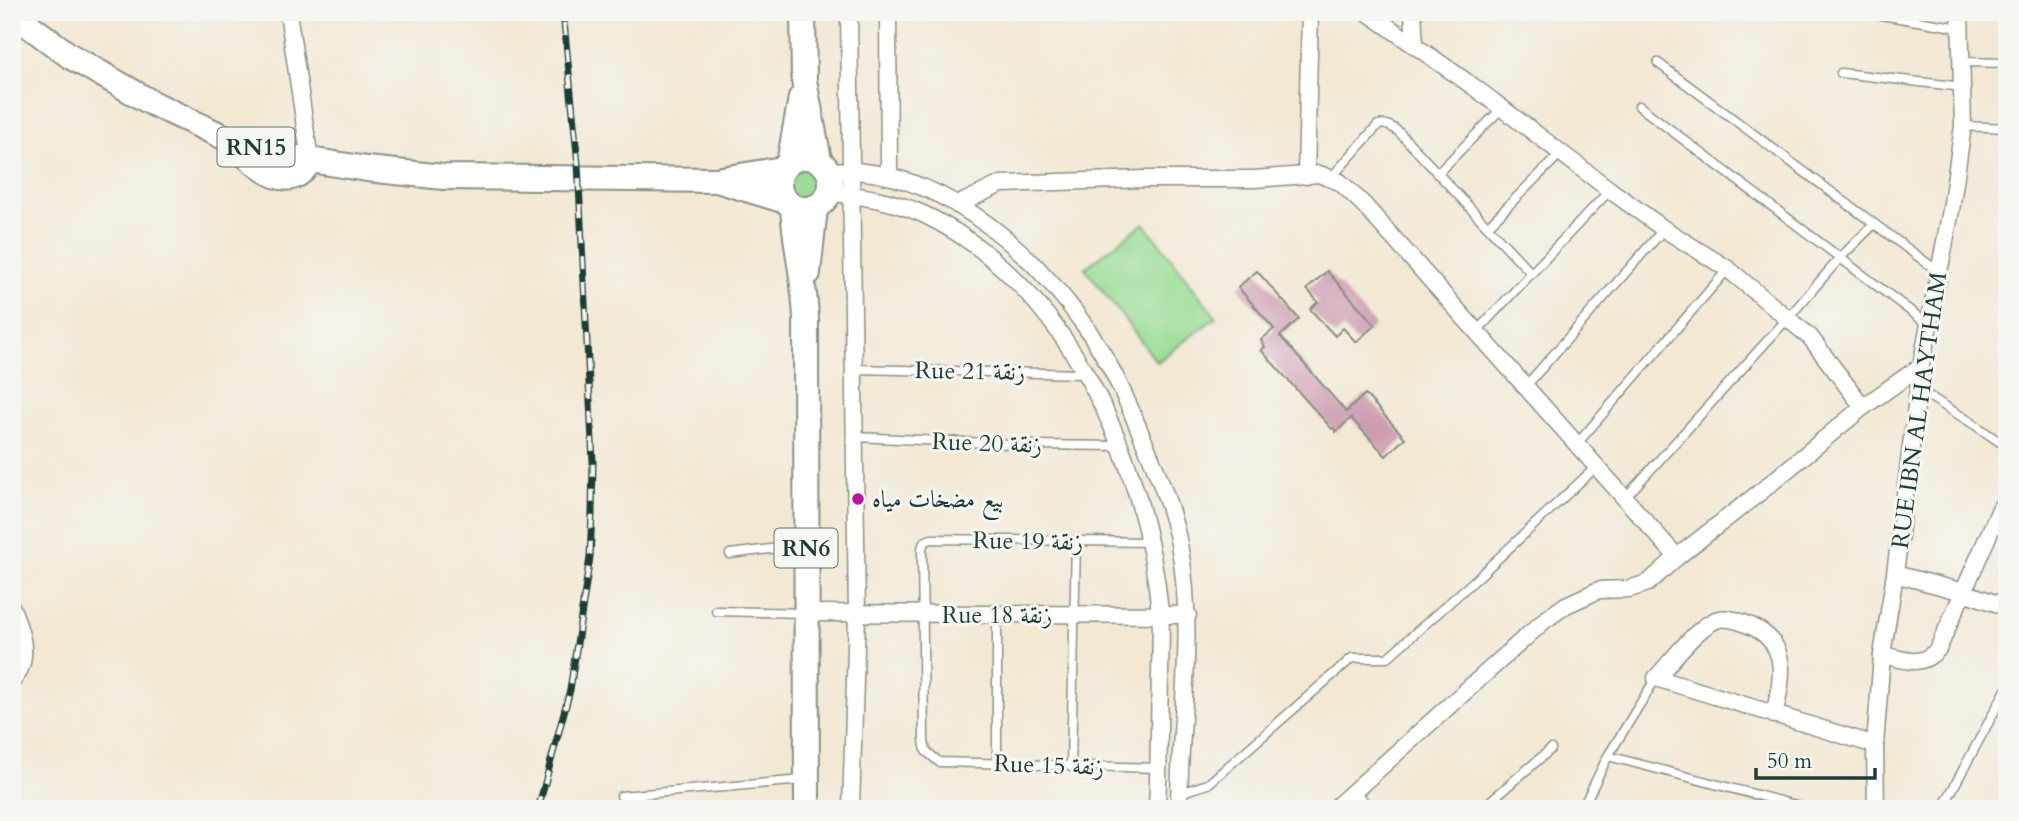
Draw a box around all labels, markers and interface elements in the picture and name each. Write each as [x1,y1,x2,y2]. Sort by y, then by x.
road number: RN15 [218,128,294,166]
street label: RUE IBN AL HAYTHAM [1884,269,1955,551]
street label: Rue 21 زنقة [914,354,1026,389]
street label: Rue 20 زنقة [931,425,1043,462]
place label: بيع مضخات مياه [872,483,1003,521]
marker: بيع مضخات مياه [850,491,866,507]
street label: Rue 19 زنقة [972,524,1084,559]
road number: RN6 [774,528,838,568]
street label: Rue 18 زنقة [942,599,1052,632]
scale bar [1756,737,1876,781]
street label: Rue 15 زنقة [993,747,1105,784]
text: 50 m [1767,747,1812,776]

